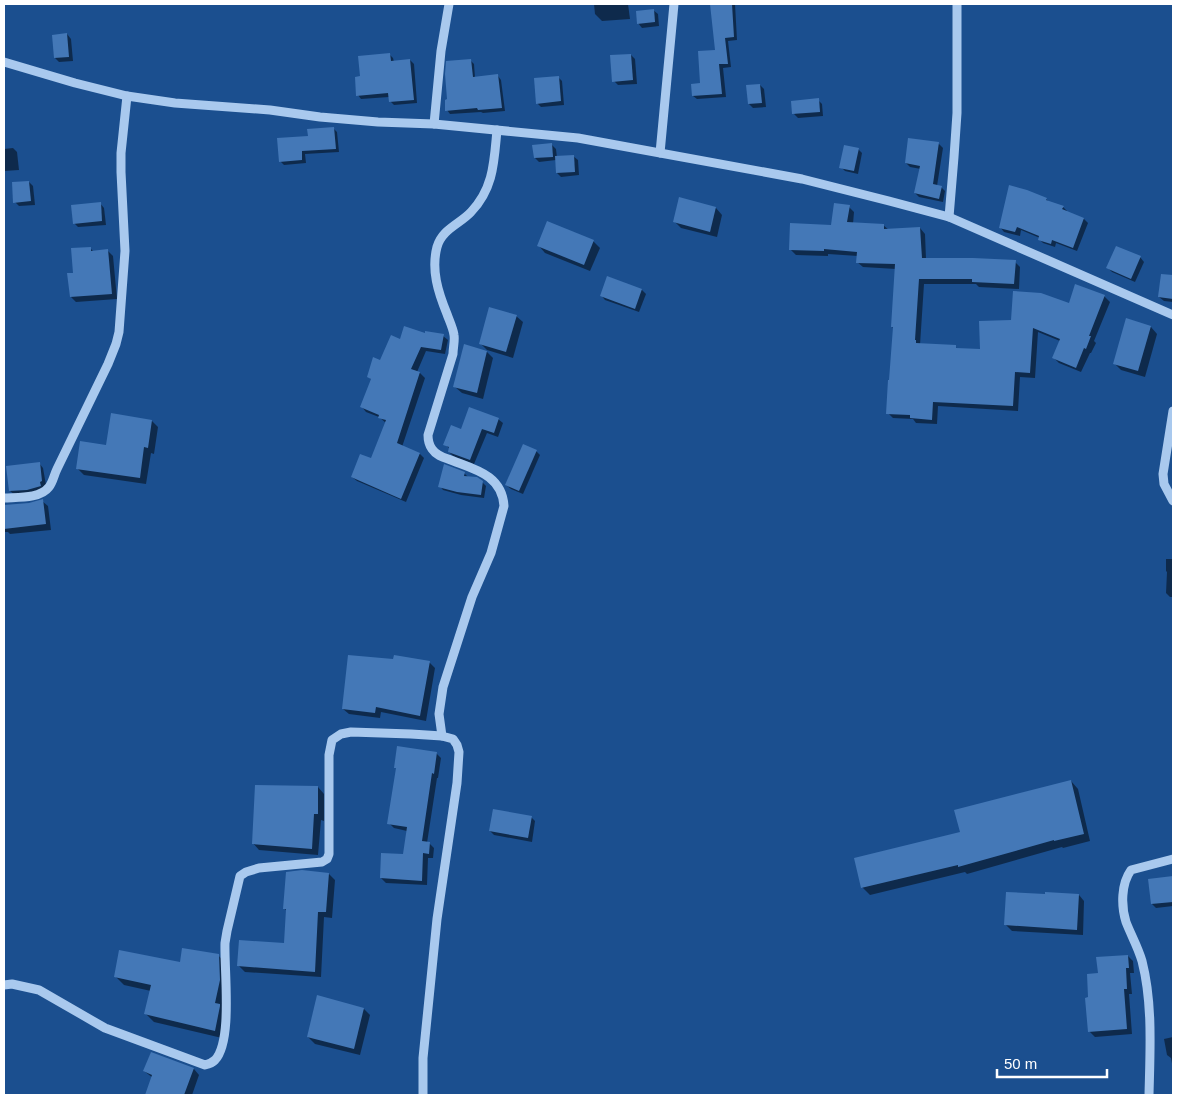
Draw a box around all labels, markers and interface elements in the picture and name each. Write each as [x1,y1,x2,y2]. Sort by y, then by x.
scale bar [997,1046,1107,1078]
text: 50 m [1004,1055,1037,1072]

